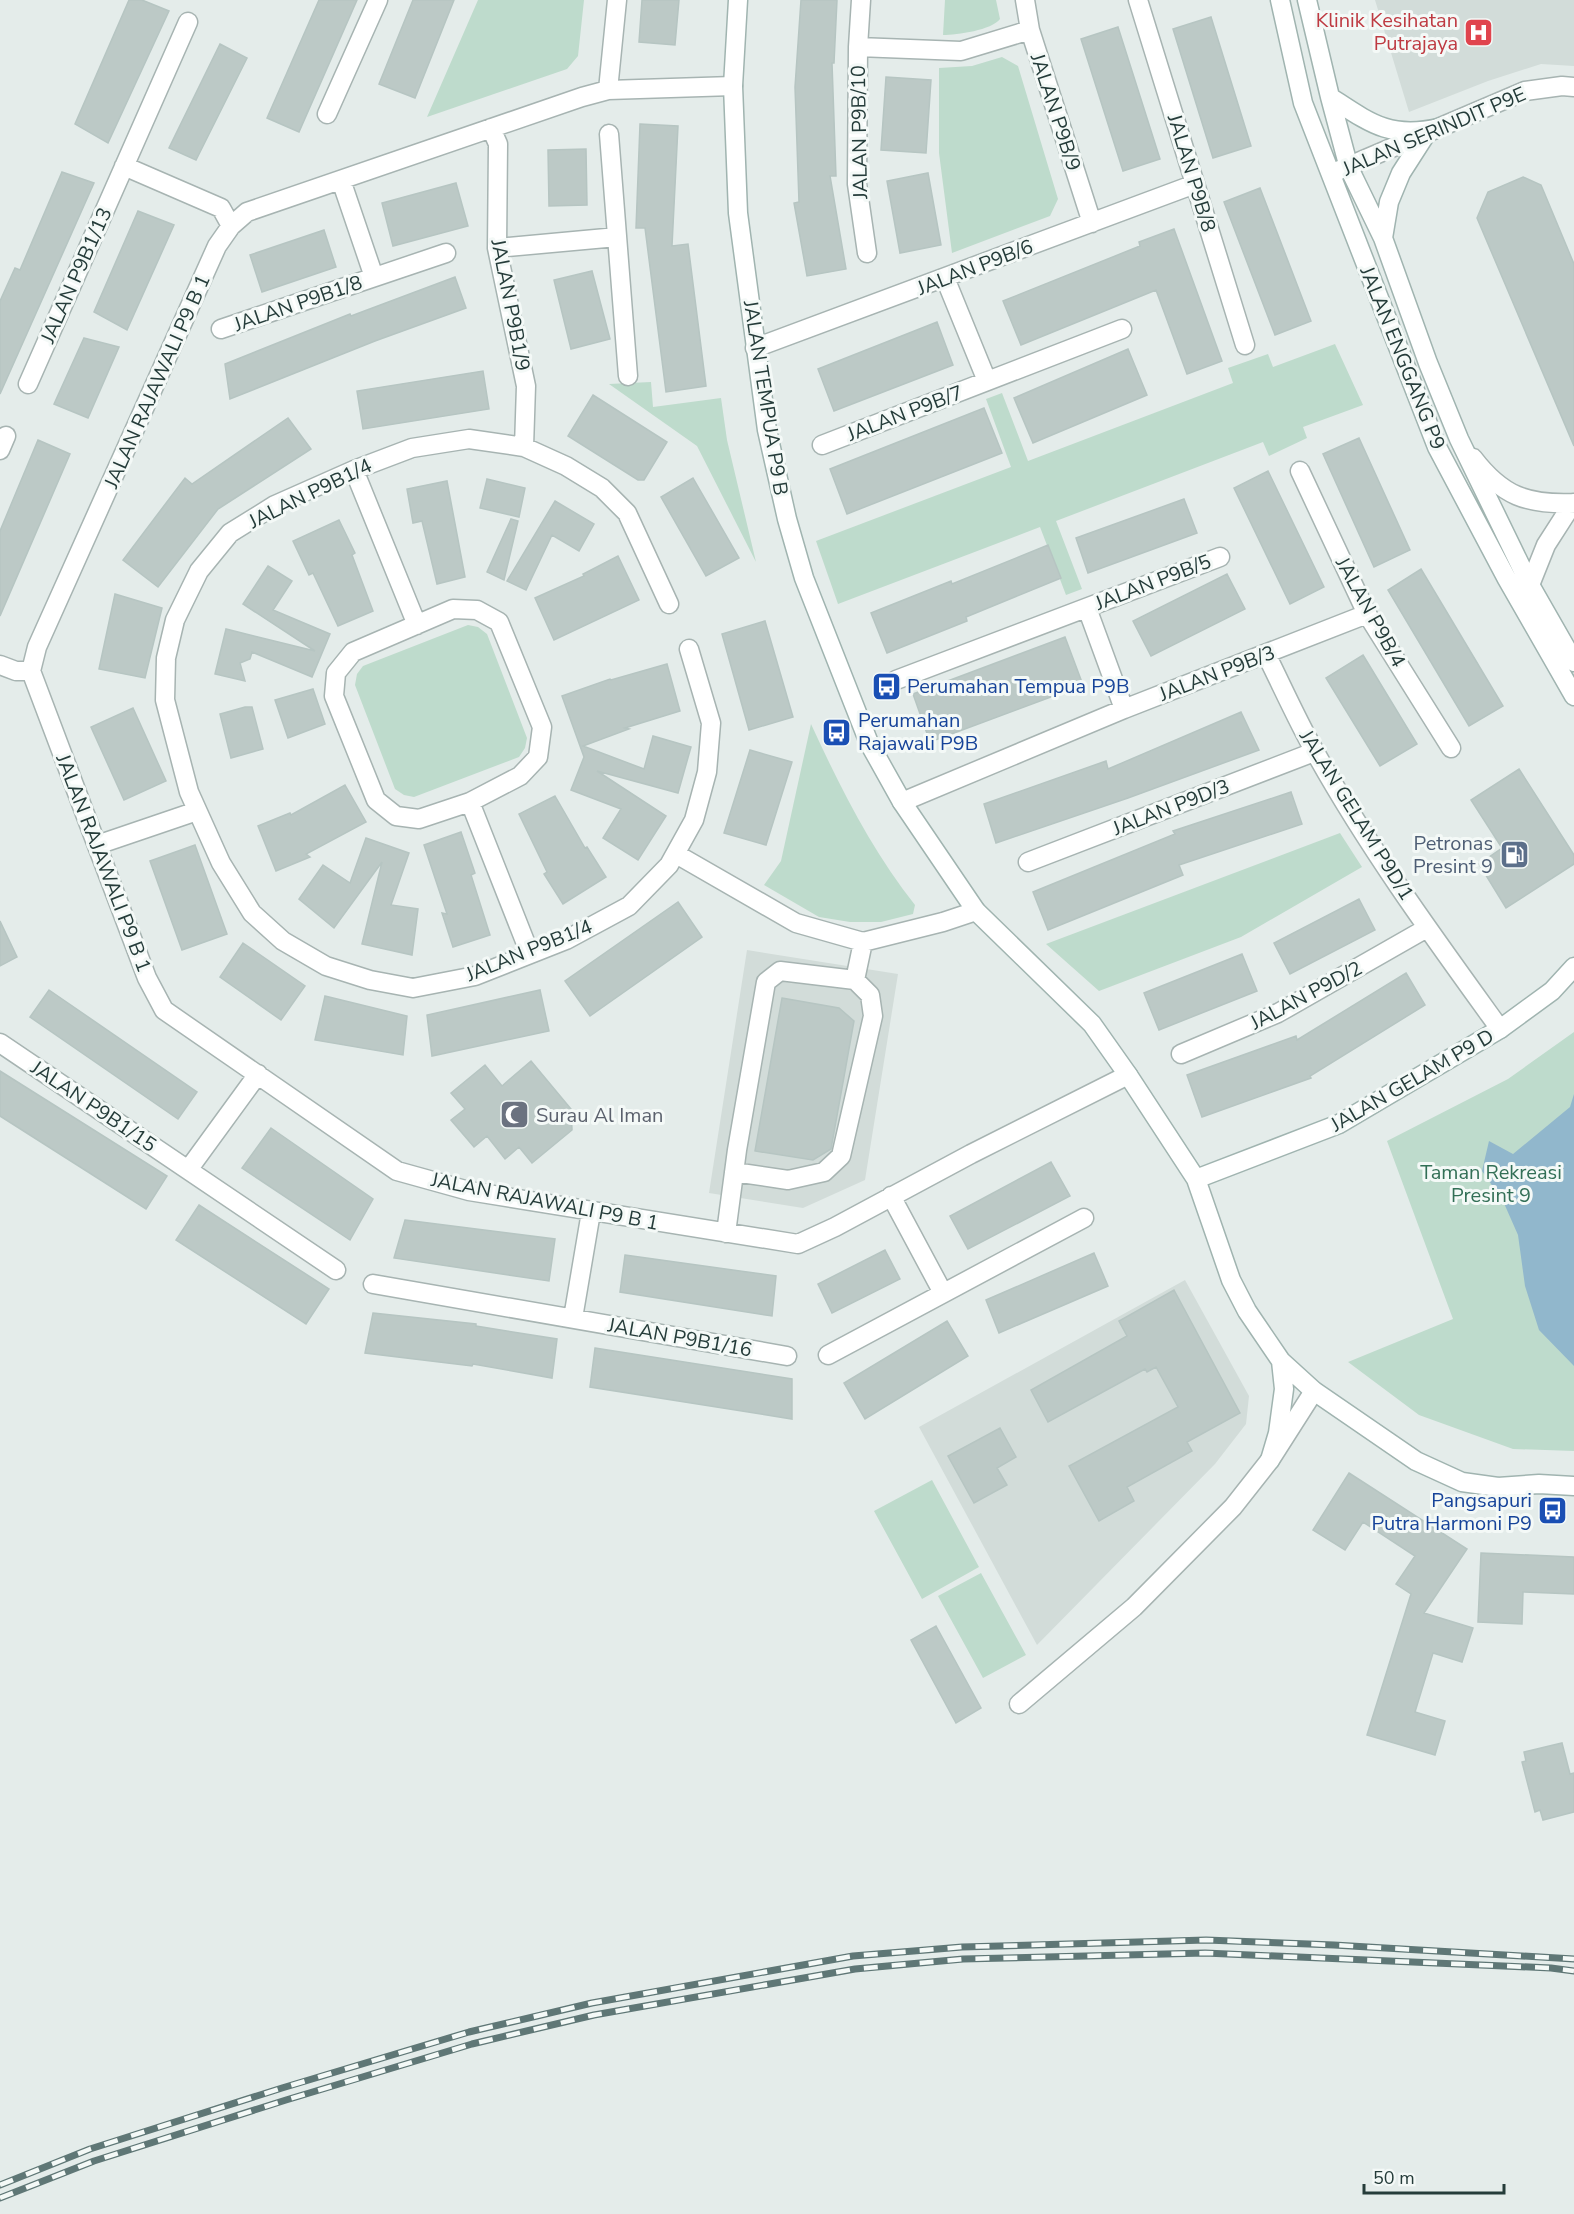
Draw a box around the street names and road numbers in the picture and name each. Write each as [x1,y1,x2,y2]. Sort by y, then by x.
street label: JALAN P9B/9 [1024,49,1087,174]
street label: JALAN P9B/10 [845,65,874,200]
street label: JALAN SERINDIT P9E [1337,81,1530,183]
street label: JALAN P9B/8 [1161,110,1222,235]
street label: JALAN P9B1/13 [34,203,118,348]
street label: JALAN P9B/6 [913,233,1037,302]
street label: JALAN P9B1/9 [484,236,537,373]
street label: JALAN ENGGANG P9 [1353,262,1452,454]
street label: JALAN P9B1/8 [230,269,366,338]
street label: JALAN RAJAWALI P9 B 1 [98,270,217,493]
street label: JALAN TEMPUA P9 B [737,298,794,497]
street label: JALAN P9B/7 [843,379,967,448]
street label: JALAN P9B1/4 [243,452,376,535]
street label: JALAN P9B/5 [1091,548,1215,617]
street label: JALAN P9B/4 [1329,552,1412,672]
street label: JALAN P9B/3 [1155,639,1279,708]
street label: JALAN GELAM P9D/1 [1293,724,1420,906]
street label: JALAN RAJAWALI P9 B 1 [49,749,158,976]
street label: JALAN P9D/3 [1108,773,1233,842]
street label: JALAN P9B1/4 [461,913,596,988]
street label: JALAN P9D/2 [1245,955,1367,1037]
street label: JALAN GELAM P9 D [1325,1023,1499,1139]
street label: JALAN P9B1/15 [25,1054,162,1158]
street label: JALAN RAJAWALI P9 B 1 [428,1166,661,1237]
street label: JALAN P9B1/16 [605,1311,754,1363]

